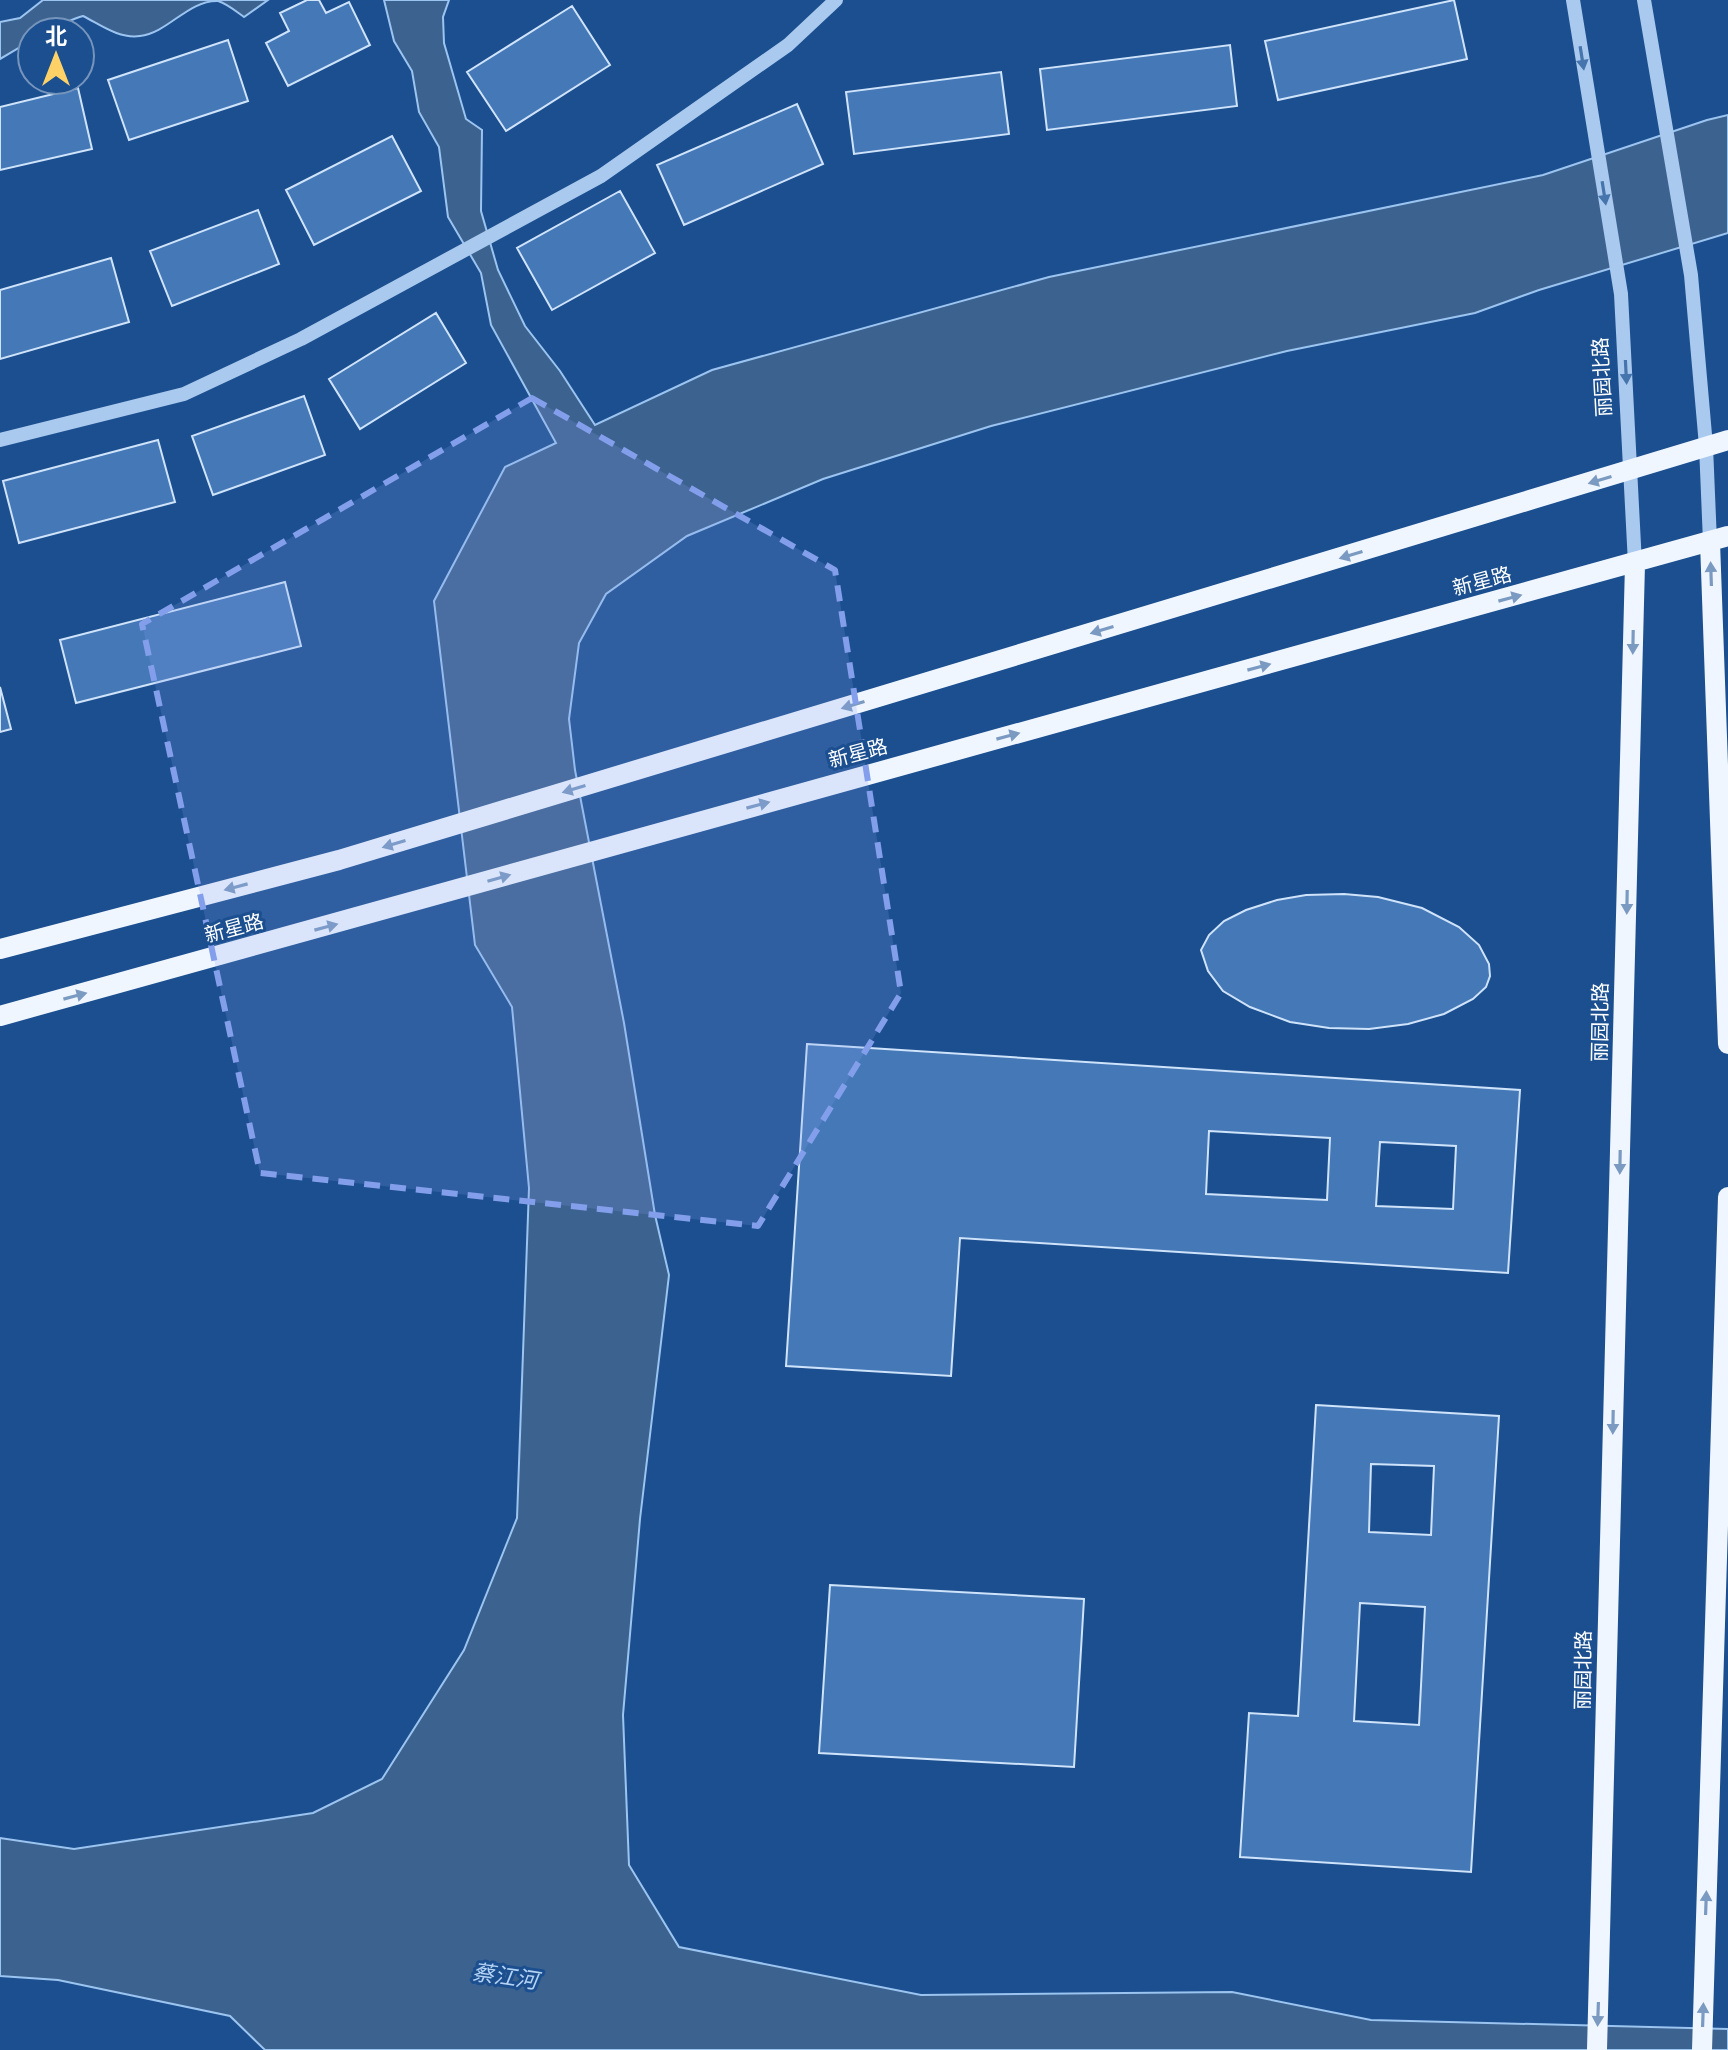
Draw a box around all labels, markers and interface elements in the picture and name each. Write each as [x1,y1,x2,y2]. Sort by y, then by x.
north arrow [16,16,96,96]
text: 北 [45,25,67,52]
one-way arrow [1577,46,1589,71]
one-way arrow [1599,180,1611,205]
street label: 丽园北路 [1589,336,1619,418]
one-way arrow [1620,360,1633,385]
one-way arrow [1588,474,1612,487]
one-way arrow [1339,549,1363,562]
one-way arrow [1705,561,1718,586]
street label: 新星路 [1450,563,1515,603]
one-way arrow [1497,592,1522,604]
one-way arrow [1090,624,1114,637]
one-way arrow [1627,630,1640,655]
one-way arrow [1247,661,1272,673]
one-way arrow [841,699,865,712]
one-way arrow [996,730,1021,742]
street label: 新星路 [826,735,891,775]
one-way arrow [561,783,585,796]
one-way arrow [746,798,770,811]
one-way arrow [382,838,406,851]
one-way arrow [487,871,511,884]
one-way arrow [223,882,248,894]
one-way arrow [1620,890,1633,915]
street label: 新星路 [202,910,267,950]
one-way arrow [314,921,339,933]
street label: 丽园北路 [1588,982,1616,1062]
one-way arrow [64,989,88,1002]
one-way arrow [1614,1150,1626,1175]
one-way arrow [1607,1410,1620,1435]
street label: 丽园北路 [1571,1630,1599,1710]
one-way arrow [1700,1890,1713,1915]
water label: 蔡江河 [470,1961,543,1997]
one-way arrow [1591,2002,1604,2027]
one-way arrow [1696,2002,1709,2027]

